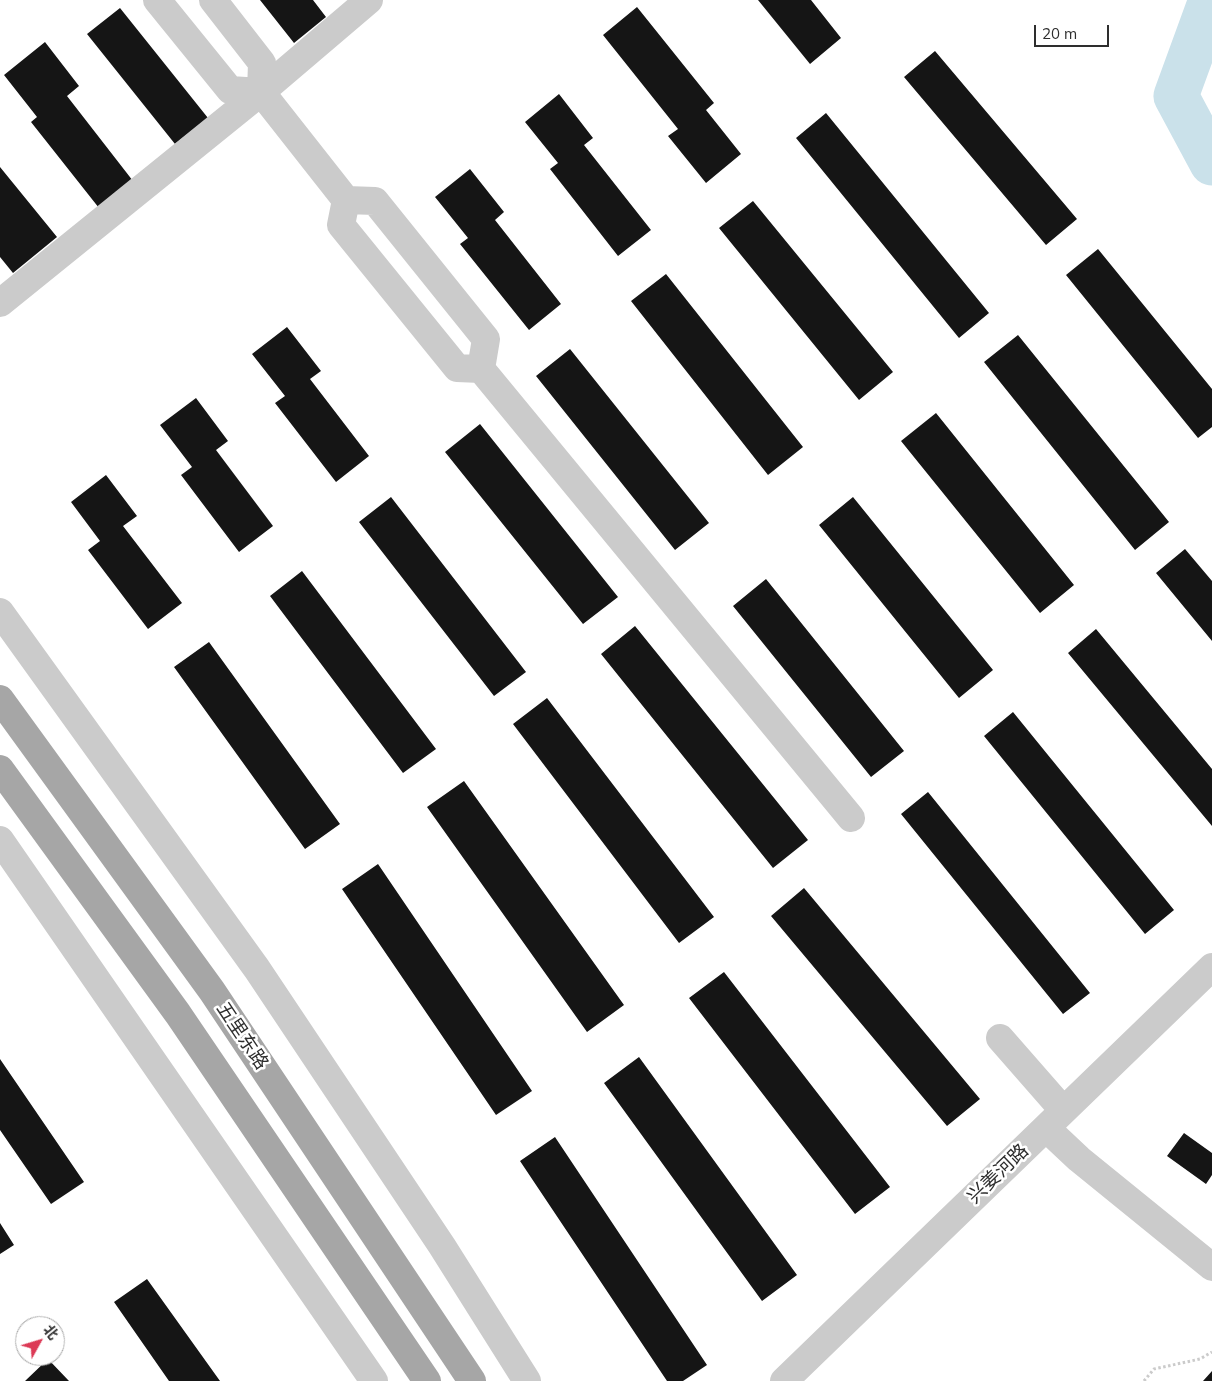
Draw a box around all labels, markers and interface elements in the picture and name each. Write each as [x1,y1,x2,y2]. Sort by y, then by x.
scale bar [1037,15,1112,47]
text: 20 m [1042,24,1077,43]
street label: 五里东路 [211,998,273,1074]
street label: 兴姜河路 [963,1139,1033,1209]
north arrow [15,1316,65,1366]
text: 北 [39,1321,62,1343]

